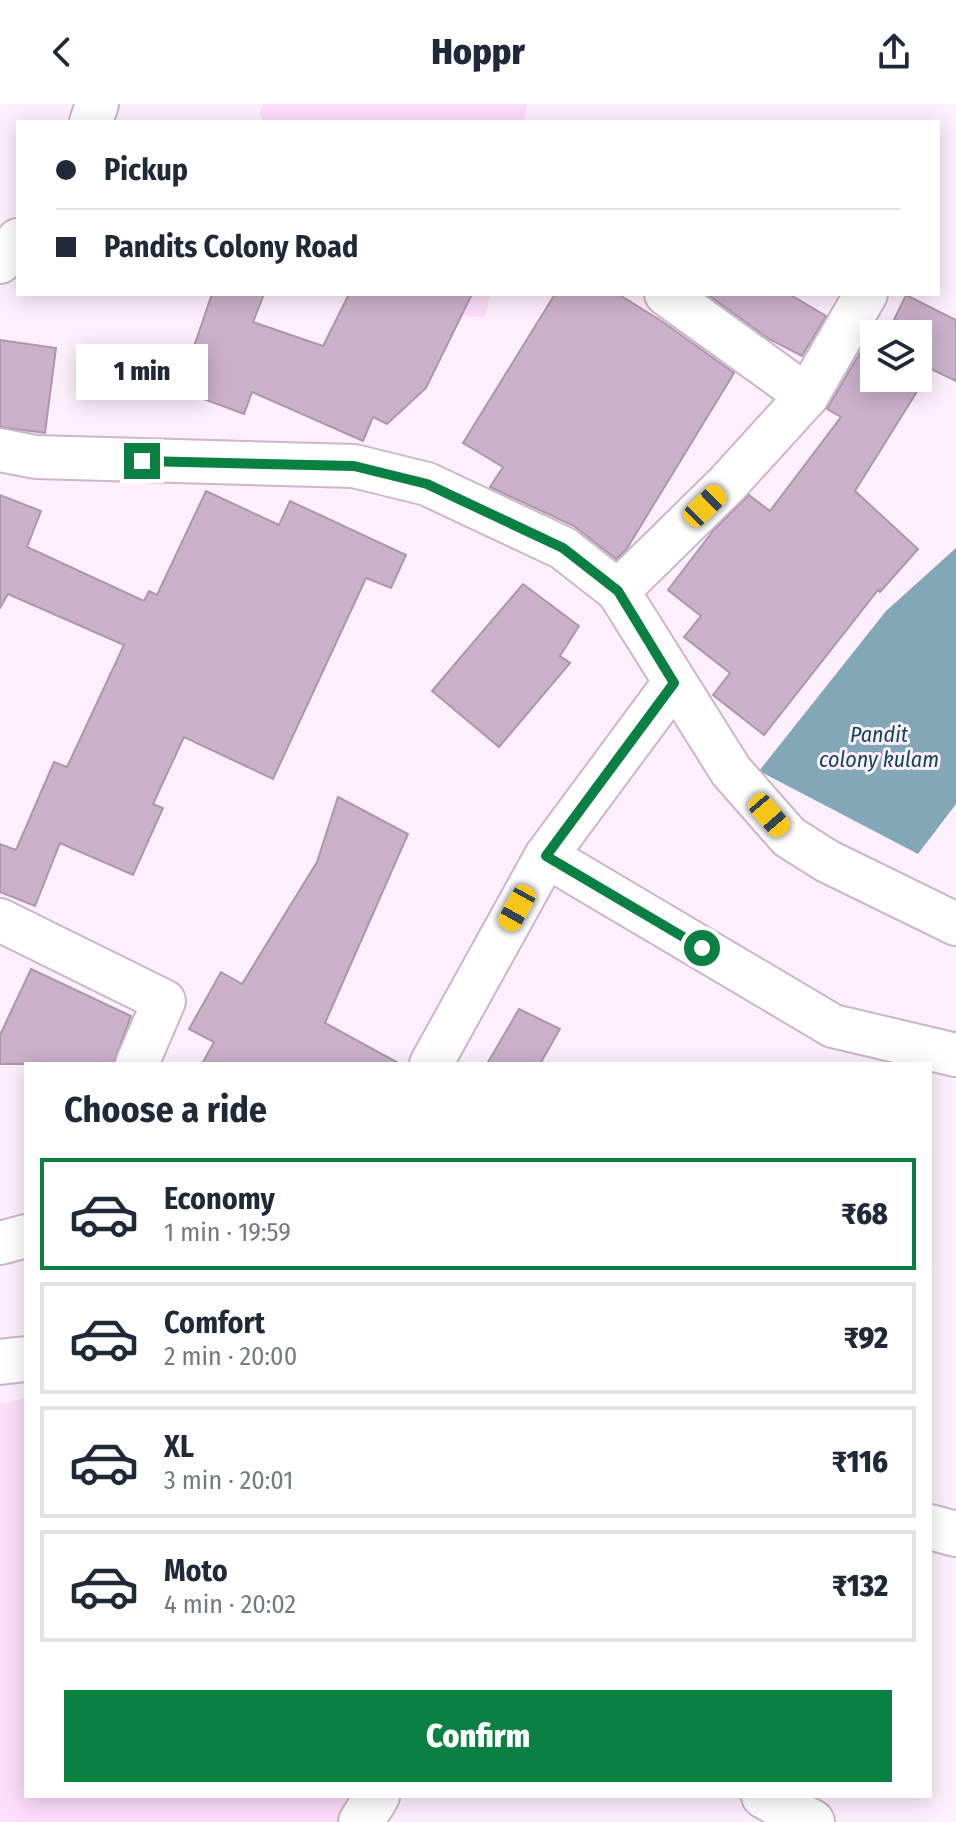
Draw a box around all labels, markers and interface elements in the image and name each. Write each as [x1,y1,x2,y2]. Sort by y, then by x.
icon: back [40,30,84,74]
text: Hoppr [431,30,525,74]
icon: share [872,30,916,74]
text: Pickup [104,152,188,188]
text: Pandits Colony Road [104,229,358,265]
map controls [860,320,932,392]
button: layers [860,320,932,392]
callout: 1 min [76,345,208,401]
text: 1 min [114,356,170,387]
route end [124,443,160,479]
car [679,481,731,531]
water label: Pandit colony kulam [819,721,939,773]
car [744,789,794,841]
car [495,881,539,935]
route start [684,930,720,966]
text: Choose a ride [64,1088,267,1132]
icon: car [68,1178,140,1250]
text: Economy [164,1181,275,1217]
text: ₹68 [841,1196,888,1232]
text: 1 min · 19:59 [164,1217,291,1248]
icon: car [68,1302,140,1374]
text: Comfort [164,1305,265,1341]
text: ₹92 [844,1320,888,1356]
text: 2 min · 20:00 [164,1341,297,1372]
icon: car [68,1426,140,1498]
text: XL [164,1429,194,1465]
text: ₹116 [832,1444,888,1480]
text: 3 min · 20:01 [164,1465,293,1496]
icon: car [68,1550,140,1622]
text: Moto [164,1553,228,1589]
text: ₹132 [832,1568,888,1604]
text: 4 min · 20:02 [164,1589,296,1620]
button: Confirm [64,1690,892,1782]

